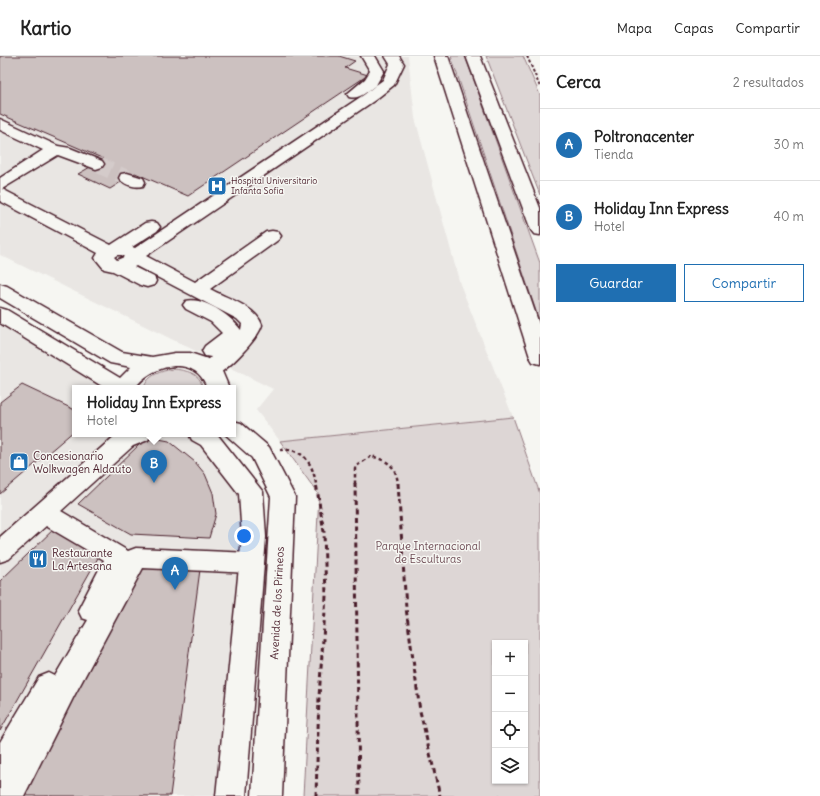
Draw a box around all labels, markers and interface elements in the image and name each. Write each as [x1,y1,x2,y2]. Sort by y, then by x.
text: Kartio [20,16,72,40]
text: Mapa [617,19,652,37]
text: Capas [674,19,714,37]
text: Compartir [736,19,800,37]
text: Cerca [556,71,601,93]
text: 2 resultados [733,74,804,91]
text: Poltronacenter [594,127,694,146]
text: A [565,136,573,153]
text: 30 m [774,136,804,153]
text: Tienda [594,146,633,163]
hospital icon: Hospital Universitario Infanta Sofía [206,175,228,197]
place label: Hospital Universitario Infanta Sofía [231,175,317,196]
text: Holiday Inn Express [594,199,729,218]
text: B [565,208,573,225]
text: 40 m [773,208,804,225]
text: Hotel [594,218,625,235]
button: Guardar [556,264,676,302]
button: Compartir [684,264,804,302]
popup [72,385,236,437]
text: Holiday Inn Express [87,393,221,412]
text: Hotel [87,412,117,429]
place label: Concesionario Wolkwagen Aldauto [33,449,131,476]
pin: B [141,450,167,483]
shop icon: Concesionario Wolkwagen Aldauto [8,451,30,473]
your location [234,526,254,546]
park label: Parque Internacional de Esculturas [376,539,480,566]
place label: Restaurante La Artesana [52,546,113,573]
street label: Avenida de los Pirineos [267,546,287,660]
restaurant icon: Restaurante La Artesana [27,548,49,570]
pin: A [162,557,188,590]
map controls [492,640,528,784]
button: + [492,640,528,676]
button: − [492,676,528,712]
button: locate [492,712,528,748]
button: layers [492,748,528,784]

